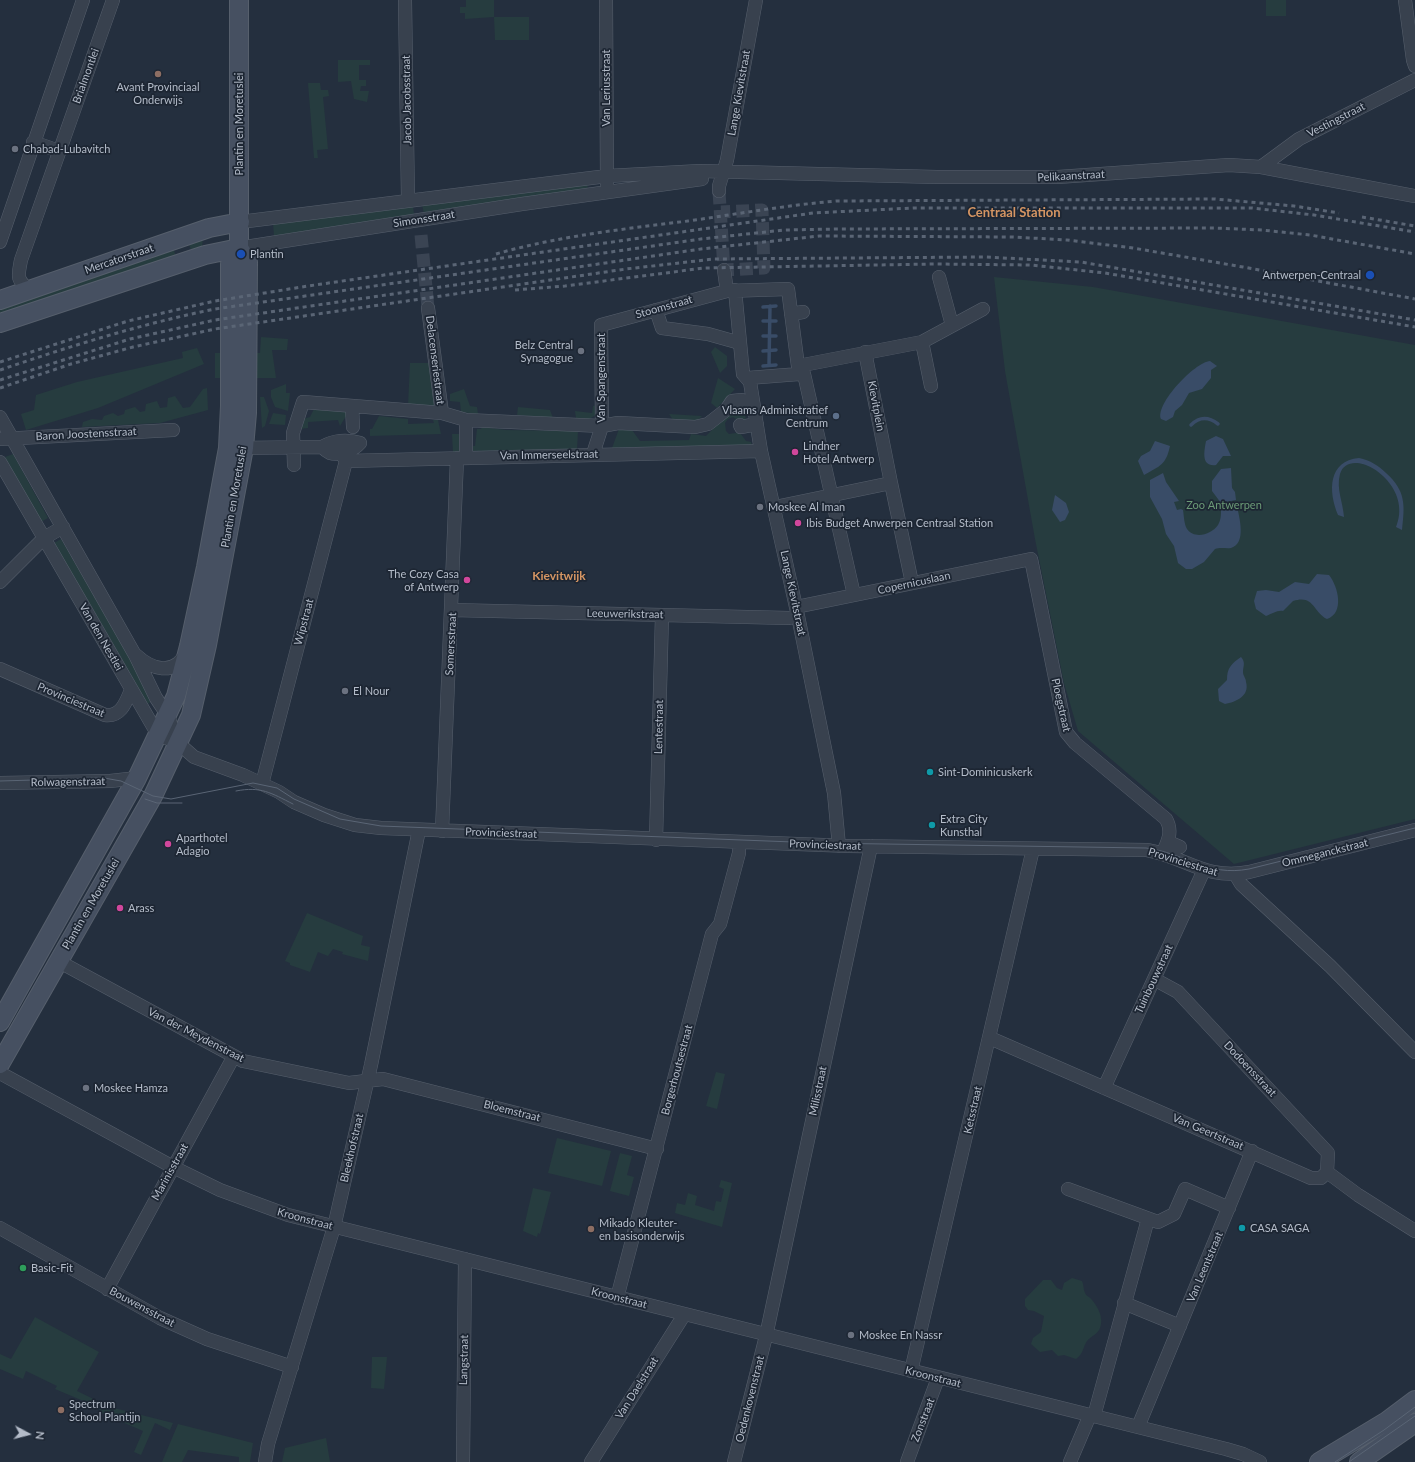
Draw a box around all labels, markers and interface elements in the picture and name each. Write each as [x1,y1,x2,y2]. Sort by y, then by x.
street label: Brialmontlei [70,46,102,106]
street label: Van Leriusstraat [599,49,613,127]
street label: Lange Kievitstraat [725,49,753,137]
street label: Jacob Jacobsstraat [400,55,414,145]
marker: Avant Provinciaal Onderwijs [153,69,163,79]
street label: Plantin en Moretuslei [232,73,246,175]
place label: Avant Provinciaal Onderwijs [116,80,200,106]
street label: Vestingstraat [1305,100,1367,140]
place label: Chabad-Lubavitch [23,142,110,156]
marker: Chabad-Lubavitch [10,144,20,154]
street label: Pelikaanstraat [1037,168,1105,184]
district label: Centraal Station [967,205,1061,221]
street label: Simonsstraat [392,208,456,230]
street label: Mercatorstraat [83,241,155,277]
place label: Plantin [250,247,284,261]
marker: Plantin [235,248,247,260]
place label: Antwerpen-Centraal [1263,268,1361,282]
marker: Antwerpen-Centraal [1364,269,1376,281]
street label: Stoomstraat [634,293,694,321]
street label: Delacenseriestraat [423,315,447,405]
street label: Van Spangenstraat [594,333,608,423]
place label: Belz Central Synagogue [515,338,573,364]
marker: Belz Central Synagogue [576,346,586,356]
street label: Kievitplein [865,380,887,432]
place label: Vlaams Administratief Centrum [722,403,828,429]
marker: Vlaams Administratief Centrum [831,411,841,421]
street label: Baron Joostensstraat [35,425,137,443]
place label: Lindner Hotel Antwerp [803,439,874,465]
street label: Plantin en Moretuslei [219,445,249,549]
marker: Lindner Hotel Antwerp [790,447,800,457]
street label: Van Immerseelstraat [500,448,598,462]
park label: Zoo Antwerpen [1186,498,1262,512]
place label: Moskee Al Iman [768,500,845,514]
marker: Moskee Al Iman [755,502,765,512]
place label: Ibis Budget Anwerpen Centraal Station [806,516,993,530]
marker: Ibis Budget Anwerpen Centraal Station [793,518,803,528]
street label: Lange Kievitstraat [778,549,808,637]
place label: The Cozy Casa of Antwerp [388,567,459,593]
district label: Kievitwijk [532,569,586,583]
street label: Copernicuslaan [876,569,952,597]
marker: The Cozy Casa of Antwerp [462,575,472,585]
street label: Wipstraat [291,597,317,647]
street label: Van den Nestlei [76,601,126,673]
street label: Leeuwerikstraat [586,607,664,621]
street label: Somersstraat [443,612,459,676]
street label: Ploegstraat [1048,677,1074,733]
street label: Provinciestraat [35,680,107,720]
place label: El Nour [353,684,389,698]
marker: El Nour [340,686,350,696]
street label: Lentestraat [652,700,666,754]
place label: Sint-Dominicuskerk [938,765,1032,779]
marker: Sint-Dominicuskerk [925,767,935,777]
street label: Rolwagenstraat [31,775,105,789]
place label: Extra City Kunsthal [940,812,988,838]
marker: Extra City Kunsthal [927,820,937,830]
street label: Provinciestraat [465,825,537,841]
place label: Aparthotel Adagio [176,831,228,857]
street label: Ommeganckstraat [1281,836,1369,870]
street label: Provinciestraat [789,837,861,853]
marker: Aparthotel Adagio [163,839,173,849]
street label: Provinciestraat [1147,845,1219,879]
street label: Plantin en Moretuslei [60,856,122,952]
place label: Arass [128,901,154,915]
marker: Arass [115,903,125,913]
street label: Tuinbouwstraat [1132,942,1176,1016]
street label: Van der Meydenstraat [146,1005,246,1065]
street label: Borgerhoutsestraat [659,1023,695,1117]
street label: Dodoensstraat [1221,1039,1279,1099]
street label: Milisstraat [806,1065,830,1117]
place label: Moskee Hamza [94,1081,168,1095]
marker: Moskee Hamza [81,1083,91,1093]
street label: Ketsstraat [961,1085,985,1135]
street label: Bloemstraat [482,1098,542,1124]
street label: Van Geertstraat [1170,1111,1246,1153]
street label: Bleekhofstraat [338,1112,366,1184]
street label: Marinisstraat [149,1141,191,1203]
street label: Kroonstraat [276,1205,334,1233]
place label: Mikado Kleuter- en basisonderwijs [599,1216,685,1242]
place label: CASA SAGA [1250,1221,1309,1235]
marker: CASA SAGA [1237,1223,1247,1233]
marker: Mikado Kleuter- en basisonderwijs [586,1224,596,1234]
street label: Van Leentstraat [1184,1230,1226,1304]
place label: Basic-Fit [31,1261,73,1275]
marker: Basic-Fit [18,1263,28,1273]
street label: Bouwensstraat [107,1284,177,1330]
street label: Kroonstraat [590,1285,648,1311]
place label: Moskee En Nassr [859,1328,942,1342]
marker: Moskee En Nassr [846,1330,856,1340]
street label: Langstraat [457,1335,471,1385]
street label: Oedenkovenstraat [733,1354,767,1444]
street label: Van Daelstraat [613,1355,661,1421]
street label: Kroonstraat [904,1364,962,1390]
street label: Zonstraat [909,1396,937,1444]
place label: Spectrum School Plantijn [69,1397,140,1423]
marker: Spectrum School Plantijn [56,1405,66,1415]
north arrow [8,1414,48,1454]
text: N [33,1431,47,1441]

